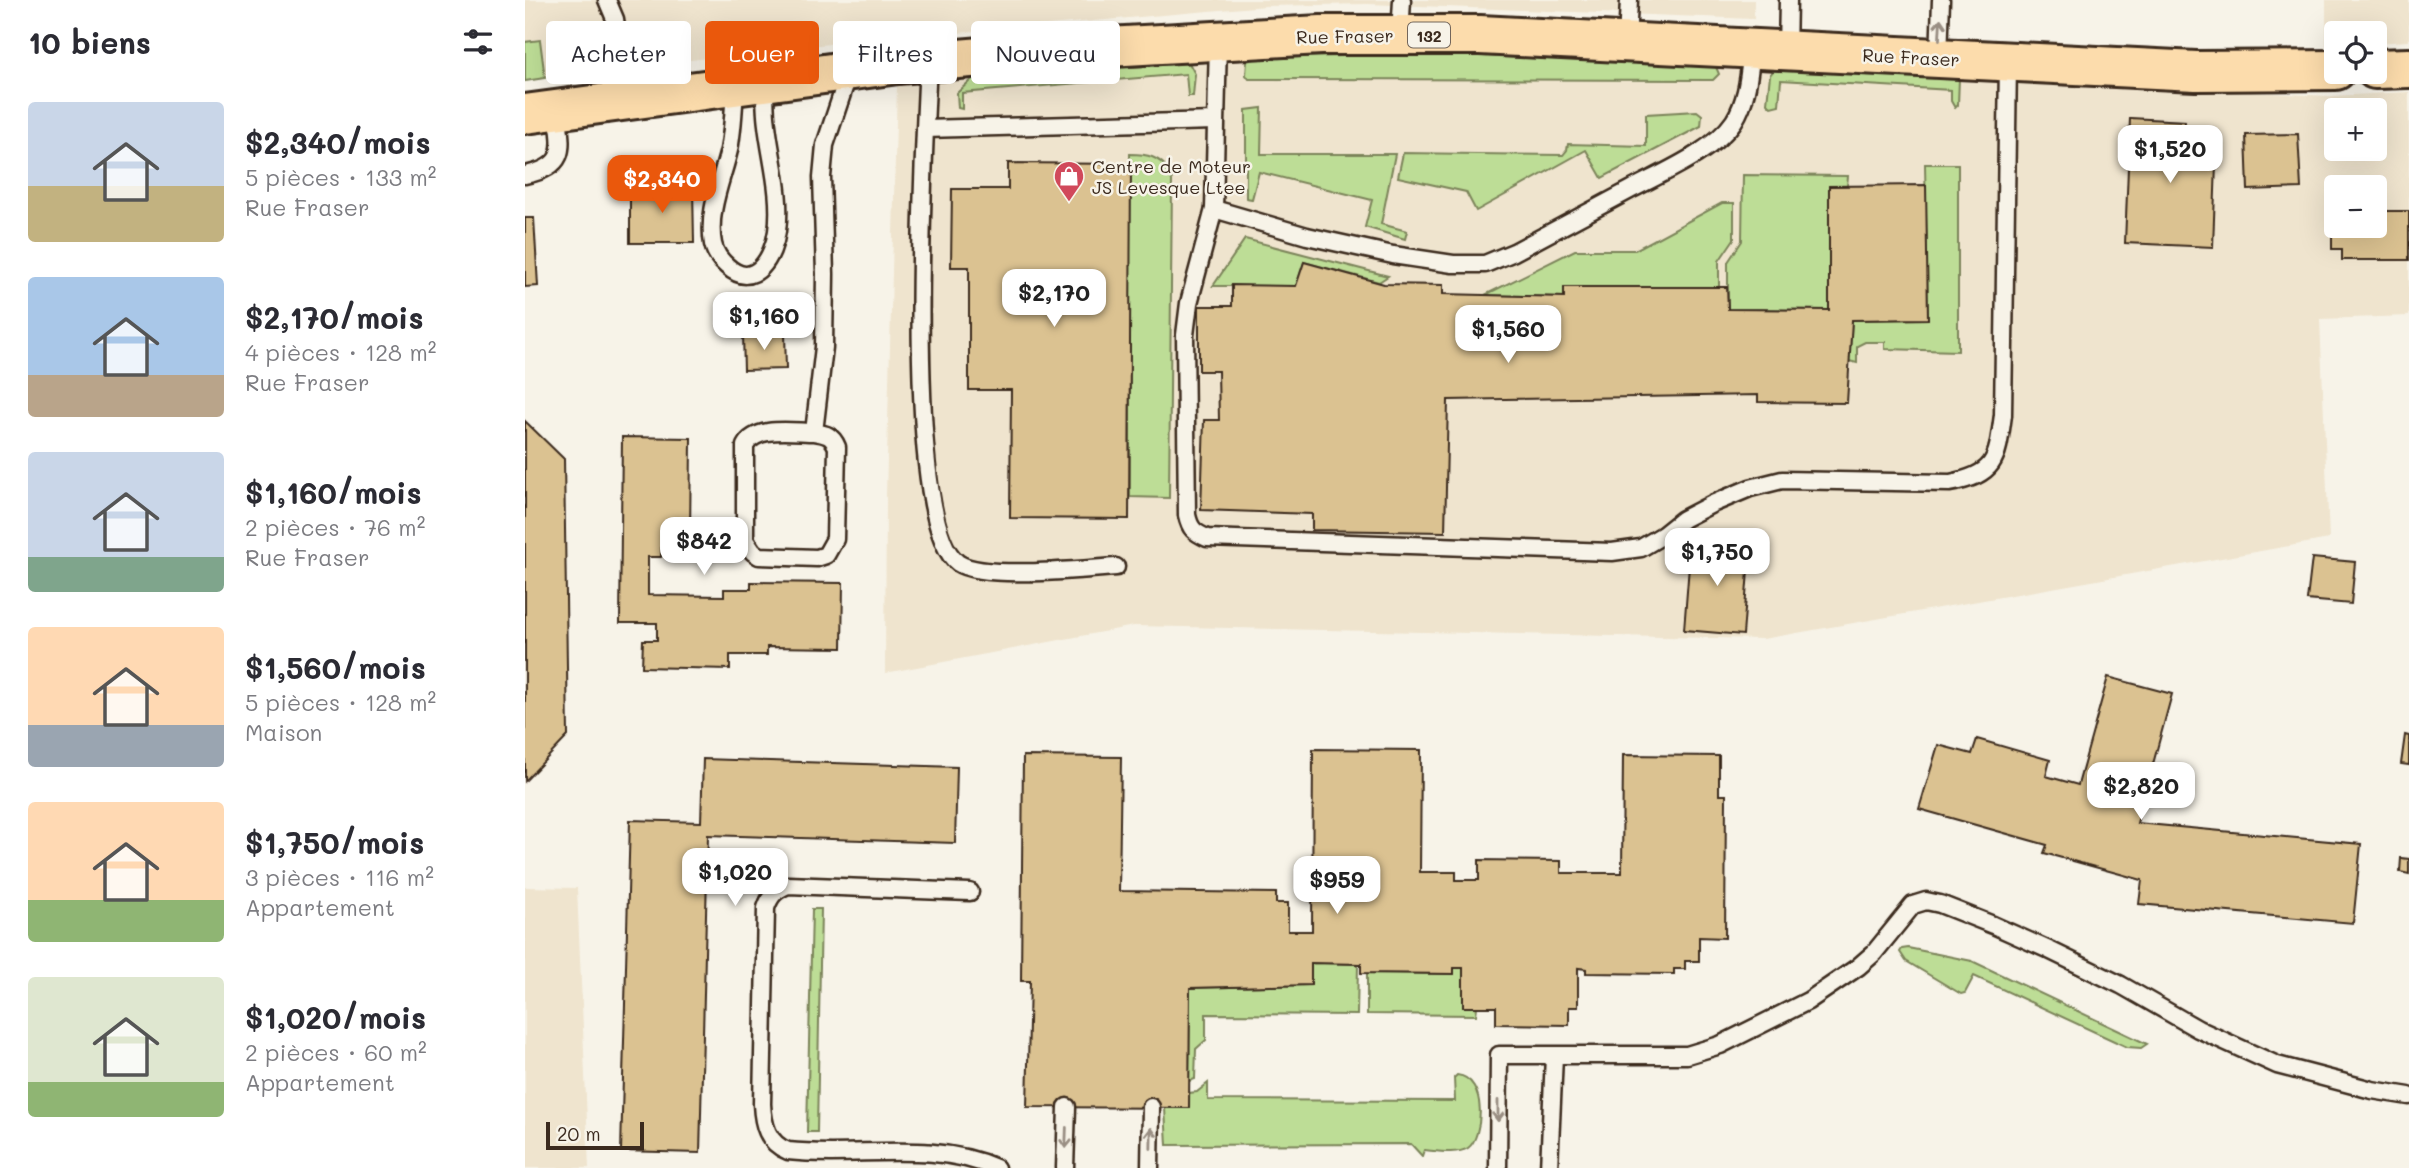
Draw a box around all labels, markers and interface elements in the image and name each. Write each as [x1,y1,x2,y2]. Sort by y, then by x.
one-way arrow [1934,18,1947,41]
chip: Acheter [546,21,691,84]
chip: Louer [705,21,819,84]
chip: Filtres [833,21,957,84]
chip: Nouveau [971,21,1120,84]
map controls [2324,21,2387,238]
button: locate [2324,21,2387,84]
text: 10 biens [28,22,151,62]
road number: 132 [1408,22,1450,48]
icon: filters [459,23,497,61]
street label: Rue Fraser [1296,23,1394,49]
street label: Rue Fraser [1862,42,1960,72]
button: + [2324,98,2387,161]
text: $2,340/mois [245,122,431,162]
pin: $1,520 [2113,125,2227,185]
icon: home [84,130,168,214]
text: $1,520 [2134,133,2206,163]
place label: Centre de Moteur JS Levesque Ltee [1092,154,1251,199]
pin: $2,340 [605,156,719,215]
shop icon: Centre de Moteur JS Levesque Ltee [1052,159,1086,203]
text: 5 pièces · 133 m² [245,162,437,192]
text: $2,340 [623,163,701,193]
button: − [2324,175,2387,238]
text: Rue Fraser [245,192,370,222]
pin: $2,170 [997,270,1111,329]
text: $2,170 [1018,277,1090,307]
pin: $1,160 [707,292,821,352]
text: $2,170/mois [245,297,424,337]
text: $1,160 [729,300,799,330]
icon: home [84,305,168,389]
pin: $1,560 [1451,306,1565,365]
text: $1,560 [1471,313,1545,343]
text: 4 pièces · 128 m² [245,337,436,367]
text: Rue Fraser [245,367,370,397]
text: $1,160/mois [245,472,422,512]
icon: home [84,480,168,564]
text: 2 pièces · 76 m² [245,512,425,542]
pin: $842 [663,518,745,577]
text: $842 [676,525,732,555]
pin: $1,750 [1660,528,1774,588]
text: $1,750 [1681,536,1753,566]
text: Rue Fraser [245,542,370,572]
text: $1,560/mois [245,647,426,687]
icon: home [84,655,168,739]
text: 5 pièces · 128 m² [245,687,436,717]
text: Maison [245,717,322,747]
pin: $2,820 [2084,762,2198,822]
text: $2,820 [2103,770,2179,800]
text: $1,750/mois [245,822,424,862]
icon: home [84,830,168,914]
pin: $1,020 [678,848,792,908]
text: $1,020 [698,856,772,886]
pin: $959 [1296,856,1378,916]
text: 3 pièces · 116 m² [245,862,434,892]
text: $959 [1309,864,1365,894]
text: Appartement [245,892,395,922]
text: $1,020/mois [245,997,426,1037]
icon: home [84,1005,168,1089]
text: 2 pièces · 60 m² [245,1037,427,1067]
text: Appartement [245,1067,395,1097]
one-way arrow [1491,1100,1505,1123]
scale bar [546,1119,644,1151]
text: 20 m [557,1121,601,1146]
one-way arrow [1060,1126,1073,1149]
one-way arrow [1144,1126,1158,1149]

